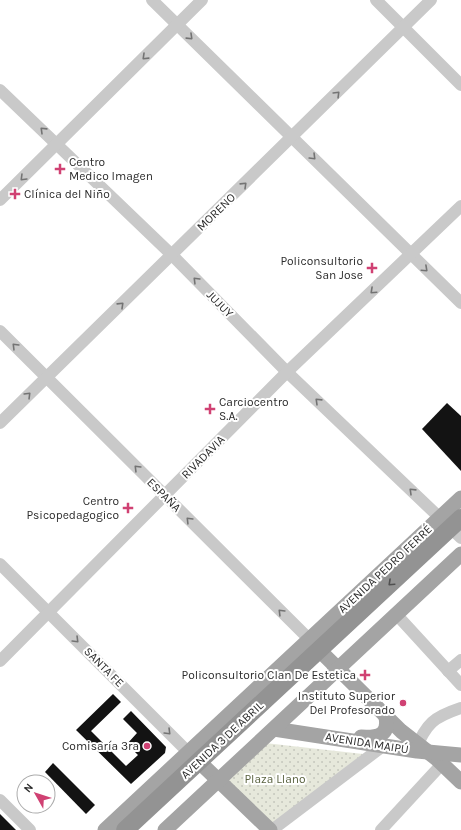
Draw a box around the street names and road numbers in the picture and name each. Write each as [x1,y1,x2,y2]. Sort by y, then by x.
street label: MORENO [194,190,238,234]
street label: JUJUY [204,288,237,321]
street label: RIVADAVIA [178,432,228,482]
street label: ESPAÑA [144,475,184,515]
street label: AVENIDA PEDRO FERRÉ [335,521,435,616]
street label: SANTA FE [81,644,127,690]
street label: AVENIDA 3 DE ABRIL [178,698,266,782]
street label: AVENIDA MAIPÚ [324,729,410,756]

